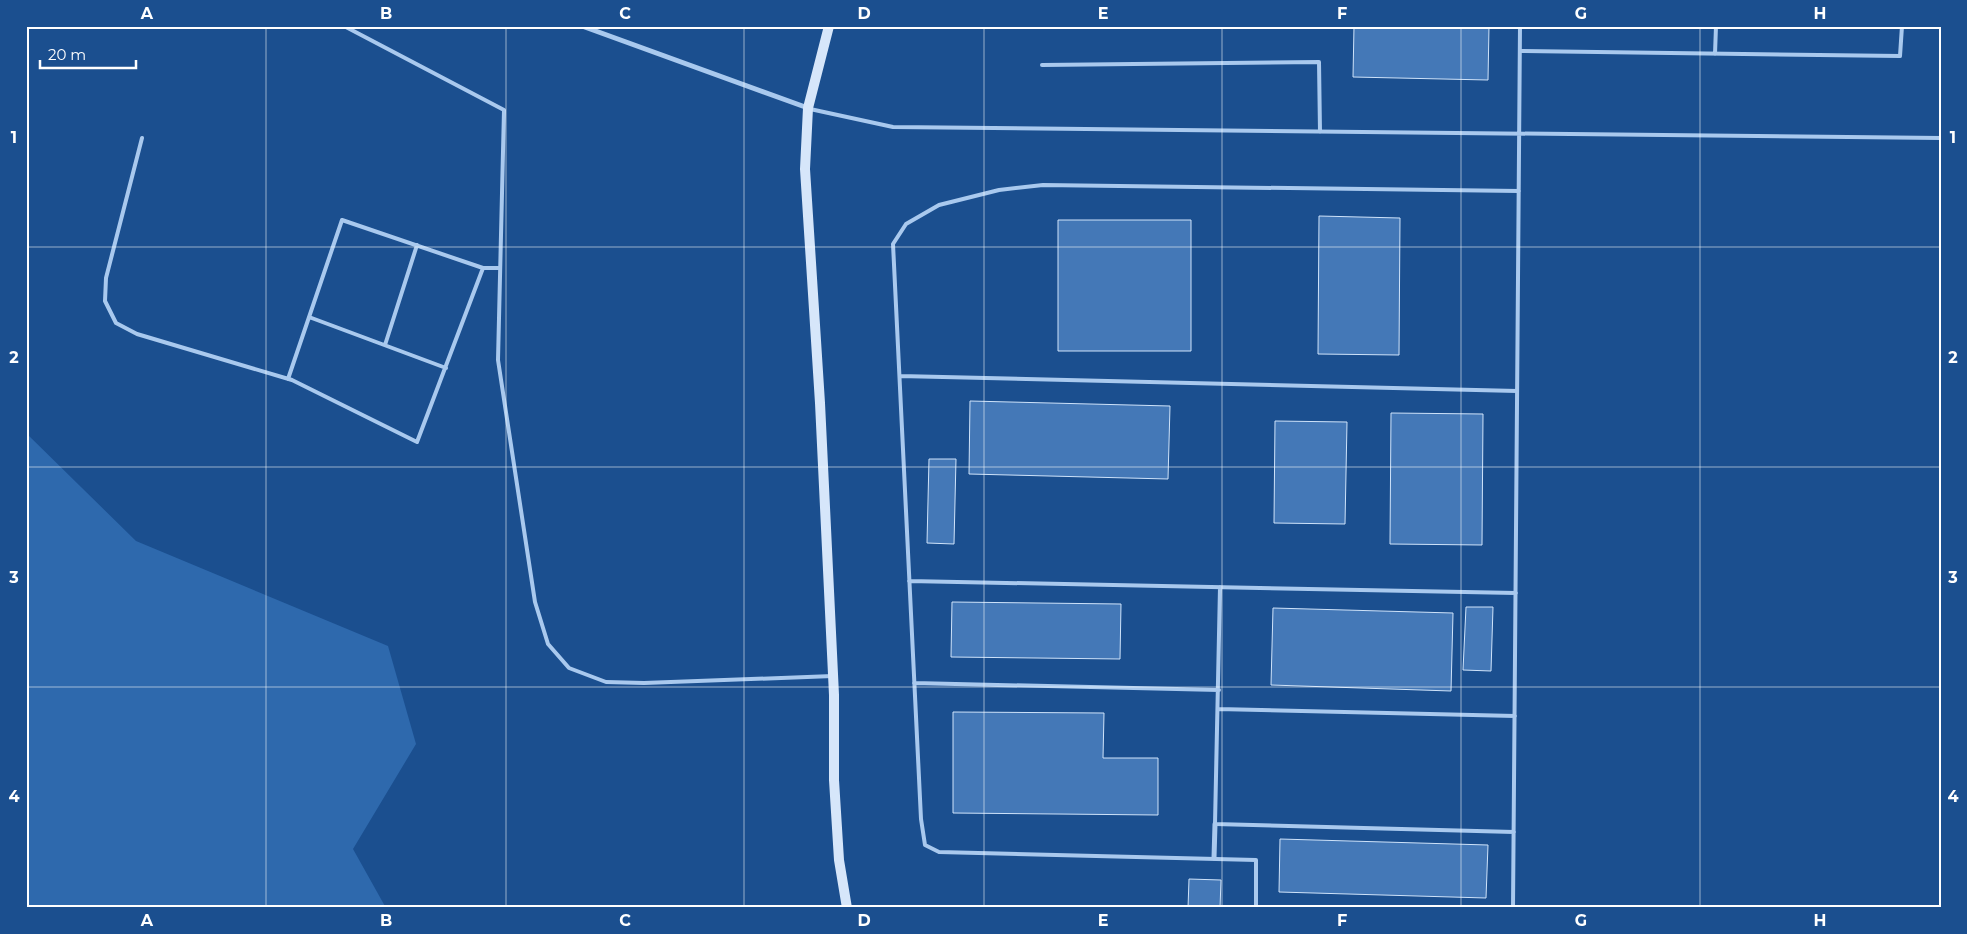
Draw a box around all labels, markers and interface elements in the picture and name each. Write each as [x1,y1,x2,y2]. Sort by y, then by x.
text: A [140,4,154,23]
text: B [380,4,392,23]
text: C [619,4,631,23]
text: D [857,4,871,23]
text: E [1098,4,1108,23]
text: F [1337,4,1347,23]
text: G [1575,4,1587,23]
text: H [1814,4,1826,23]
scale bar [40,38,136,70]
text: 20 m [48,45,86,64]
text: 1 [11,128,17,147]
text: 1 [1950,128,1956,147]
text: 2 [9,348,19,367]
text: 2 [1948,348,1958,367]
text: 3 [8,568,19,587]
text: 3 [1947,568,1958,587]
text: 4 [8,787,20,806]
text: 4 [1947,787,1959,806]
text: A [140,911,154,930]
text: B [380,911,392,930]
text: C [619,911,631,930]
text: D [857,911,871,930]
text: E [1098,911,1108,930]
text: F [1337,911,1347,930]
text: G [1575,911,1587,930]
text: H [1814,911,1826,930]

